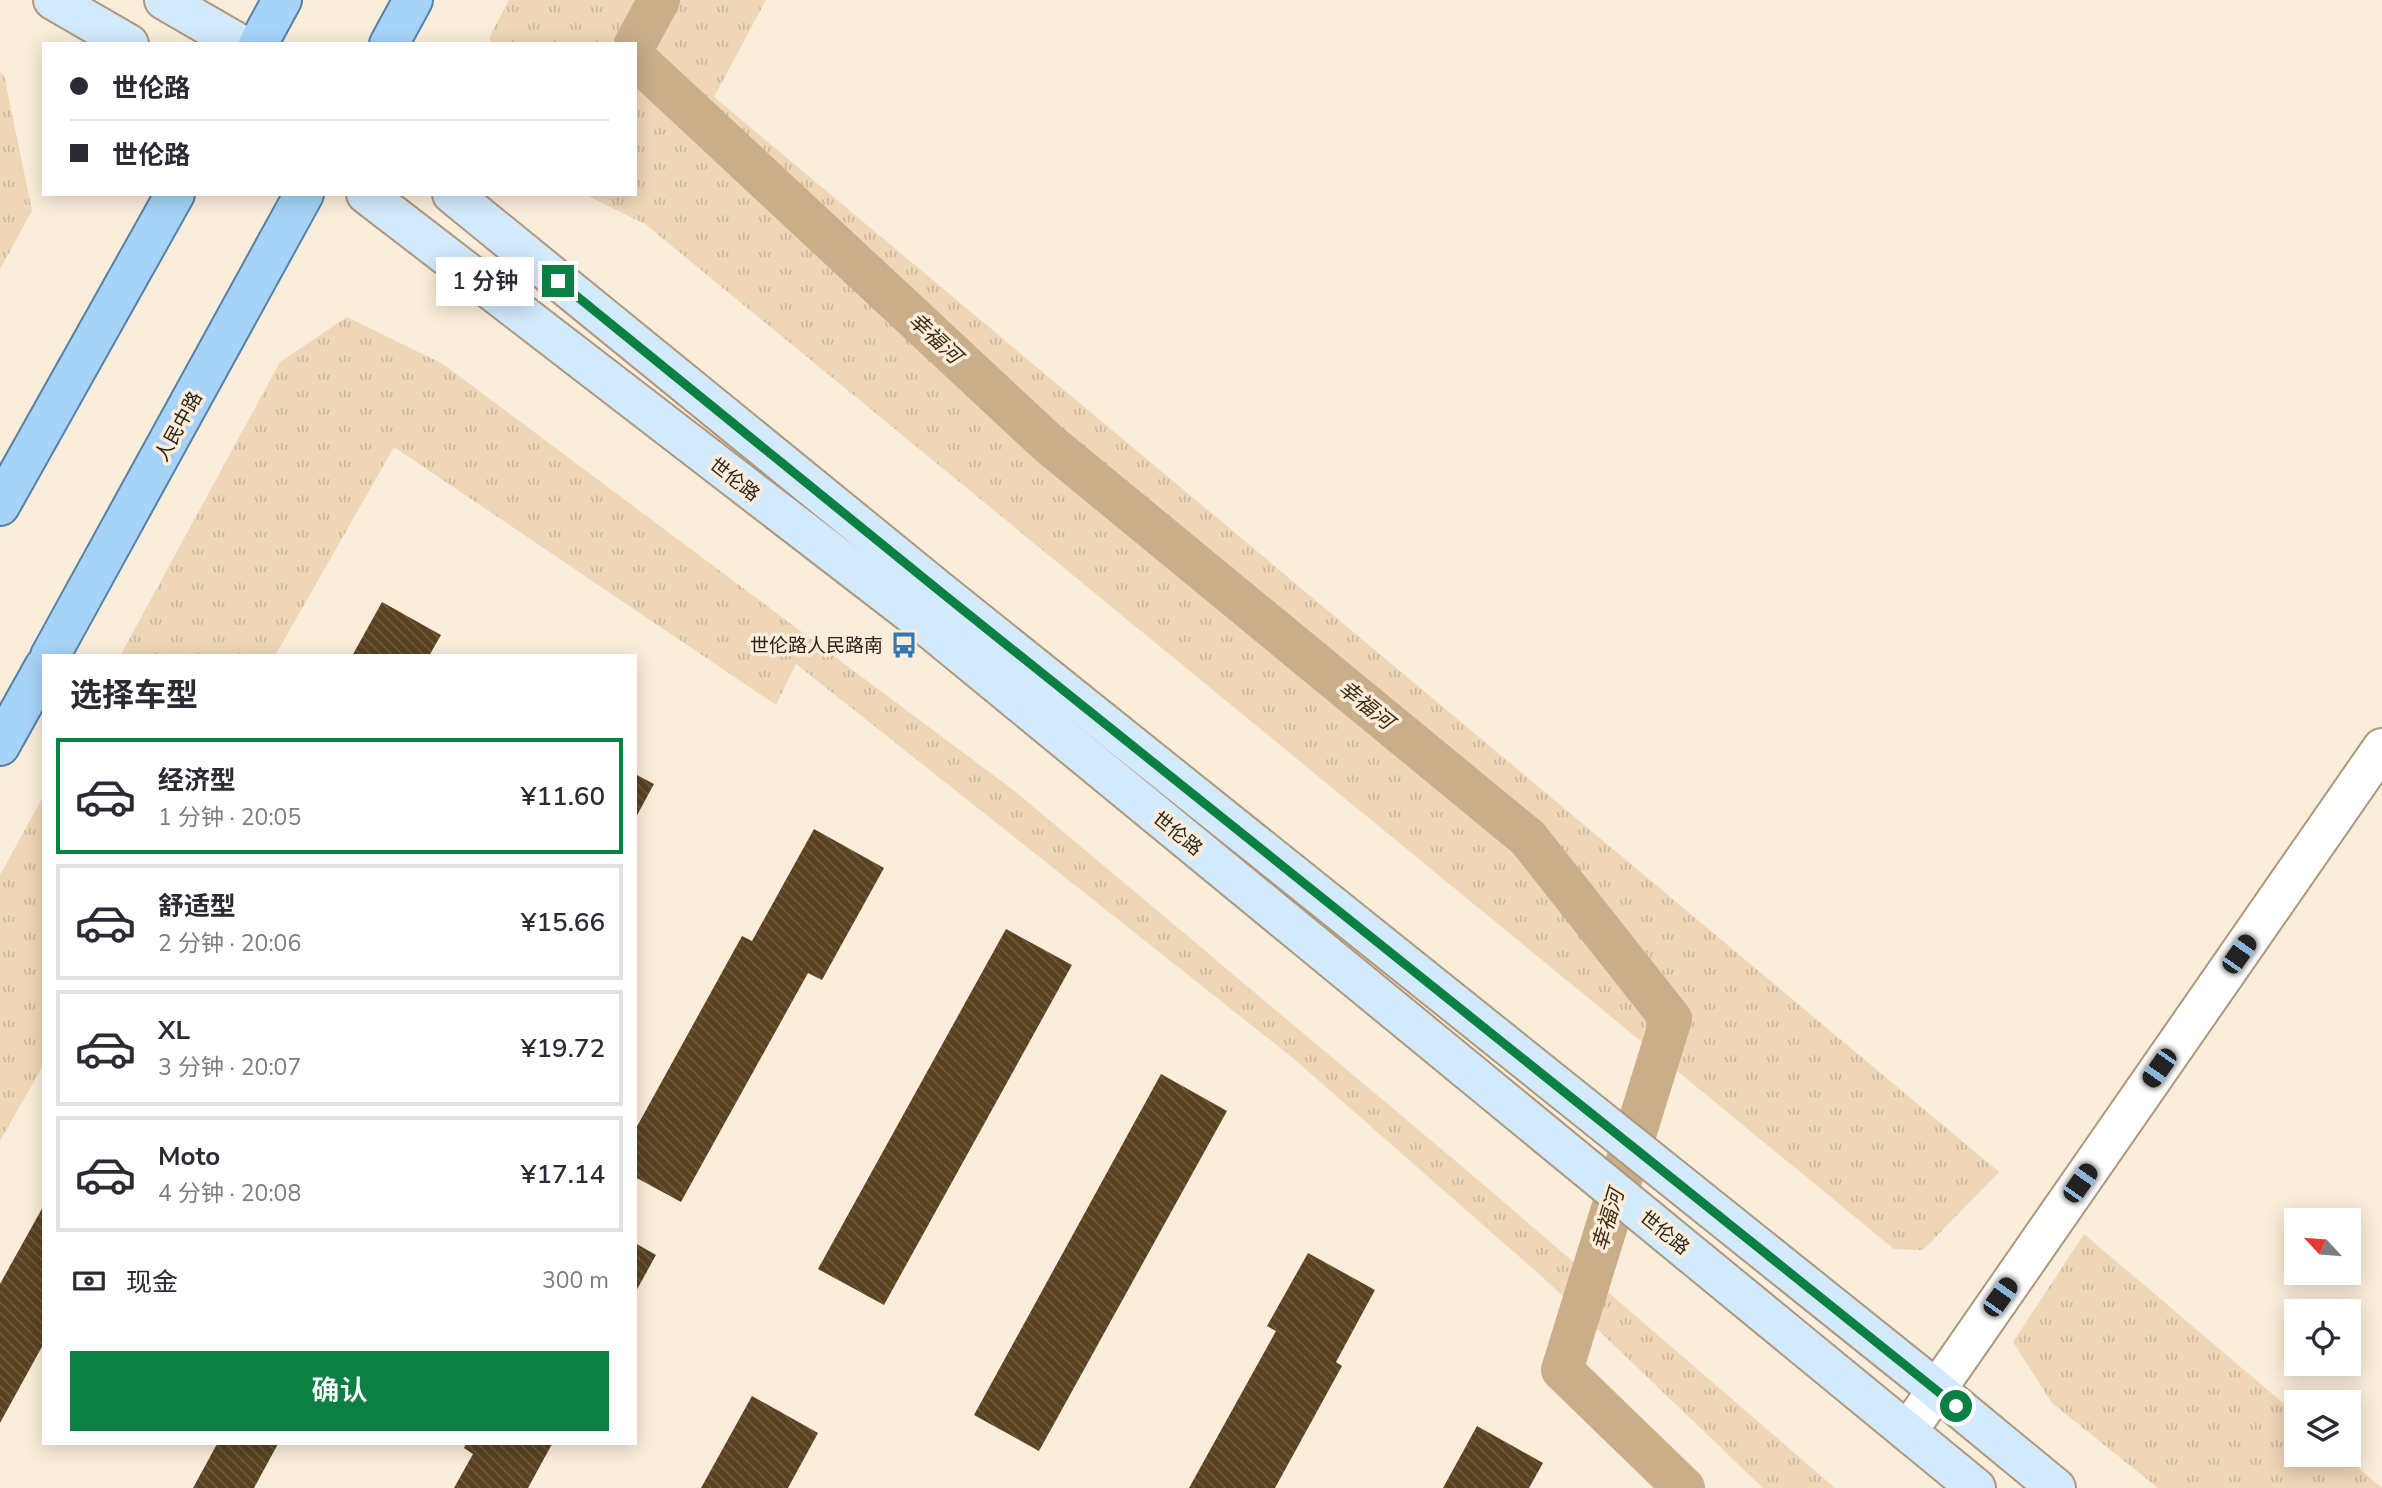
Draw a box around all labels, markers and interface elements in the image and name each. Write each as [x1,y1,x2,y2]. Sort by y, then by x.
text: 世伦路 [112,71,190,106]
text: 世伦路 [112,138,190,173]
callout: 1 分钟 [435,256,534,306]
route end [542,265,574,297]
text: 1 分钟 [452,266,518,297]
water label: 幸福河 [902,306,971,372]
street label: 人民中路 [149,387,209,466]
street label: 世伦路 [704,452,765,508]
bus stop icon: 世伦路人民路南 [889,630,919,660]
place label: 世伦路人民路南 [750,633,883,659]
text: 选择车型 [70,674,198,717]
water label: 幸福河 [1333,674,1402,738]
text: 经济型 [158,763,236,798]
icon: car [74,765,137,828]
text: ¥11.60 [521,779,605,814]
text: 1 分钟 · 20:05 [158,802,301,833]
street label: 世伦路 [1147,806,1208,862]
text: 舒适型 [158,889,236,924]
icon: car [74,891,137,954]
text: ¥15.66 [521,905,605,940]
text: 2 分钟 · 20:06 [158,928,301,959]
car [2219,931,2260,977]
text: XL [158,1013,190,1048]
icon: car [74,1017,137,1080]
text: ¥19.72 [521,1031,605,1066]
car [2139,1045,2180,1091]
text: 3 分钟 · 20:07 [158,1052,301,1083]
text: Moto [158,1139,220,1174]
icon: car [74,1143,137,1206]
text: ¥17.14 [521,1157,605,1192]
car [2060,1160,2101,1206]
text: 4 分钟 · 20:08 [158,1178,301,1209]
water label: 幸福河 [1585,1182,1632,1254]
street label: 世伦路 [1634,1205,1695,1261]
north arrow [2284,1208,2361,1284]
map controls [2284,1208,2361,1467]
icon: cash [70,1262,108,1300]
text: 现金 [126,1265,178,1300]
text: 300 m [542,1265,609,1296]
car [1980,1274,2021,1320]
button: locate [2284,1299,2361,1376]
button: 确认 [70,1351,609,1431]
route start [1940,1390,1972,1422]
button: layers [2284,1390,2361,1467]

